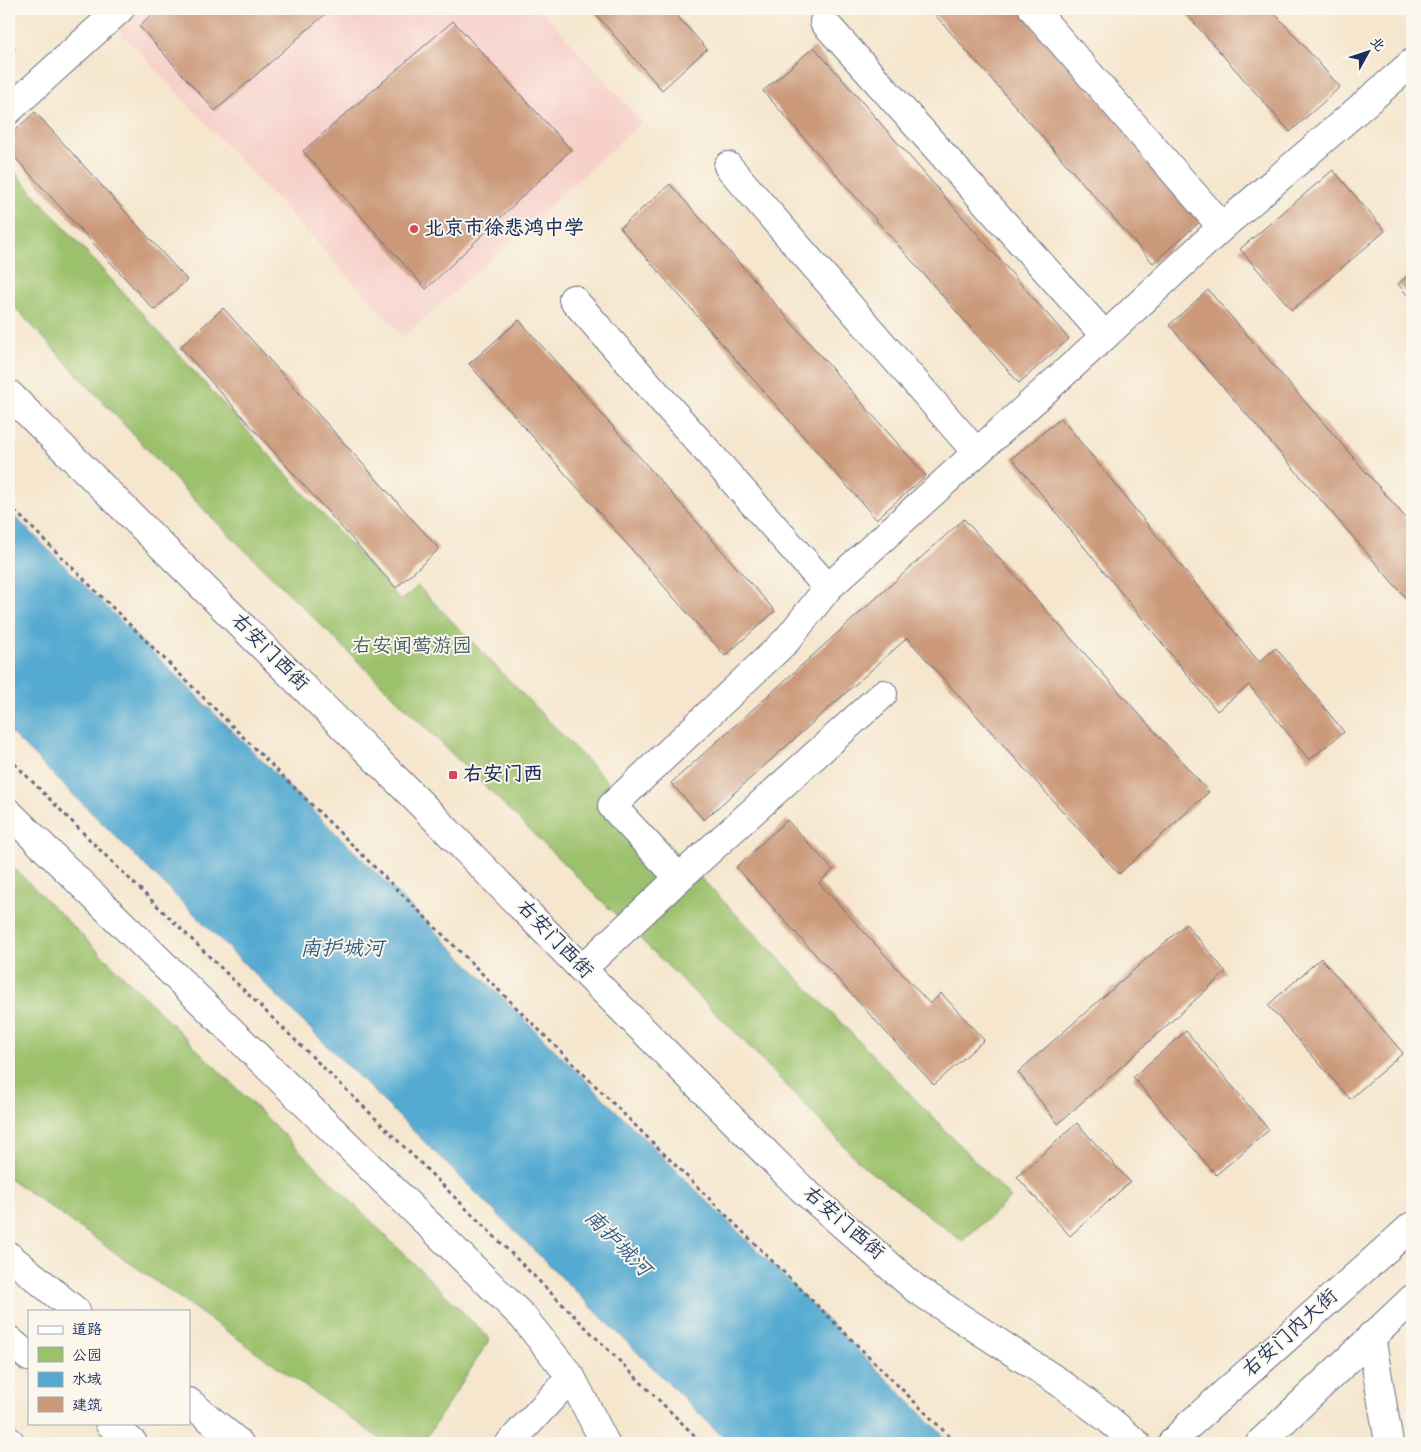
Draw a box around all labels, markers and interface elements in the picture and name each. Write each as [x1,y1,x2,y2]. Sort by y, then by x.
north arrow [1344,28,1394,78]
text: 北 [1364,32,1389,57]
place label: 北京市徐悲鸿中学 [424,215,584,244]
marker: 北京市徐悲鸿中学 [408,223,420,235]
street label: 右安门西街 [223,607,315,699]
park label: 右安闻莺游园 [352,633,472,662]
place label: 右安门西 [463,761,543,790]
marker: 右安门西 [447,769,459,781]
street label: 右安门西街 [509,894,599,986]
water label: 南护城河 [300,935,387,965]
street label: 右安门西街 [796,1180,890,1268]
water label: 南护城河 [577,1204,659,1286]
street label: 右安门内大街 [1237,1283,1345,1385]
legend [28,1310,190,1424]
text: 道路 [72,1319,102,1341]
text: 公园 [72,1345,102,1367]
text: 水域 [72,1369,102,1391]
text: 建筑 [72,1395,102,1417]

